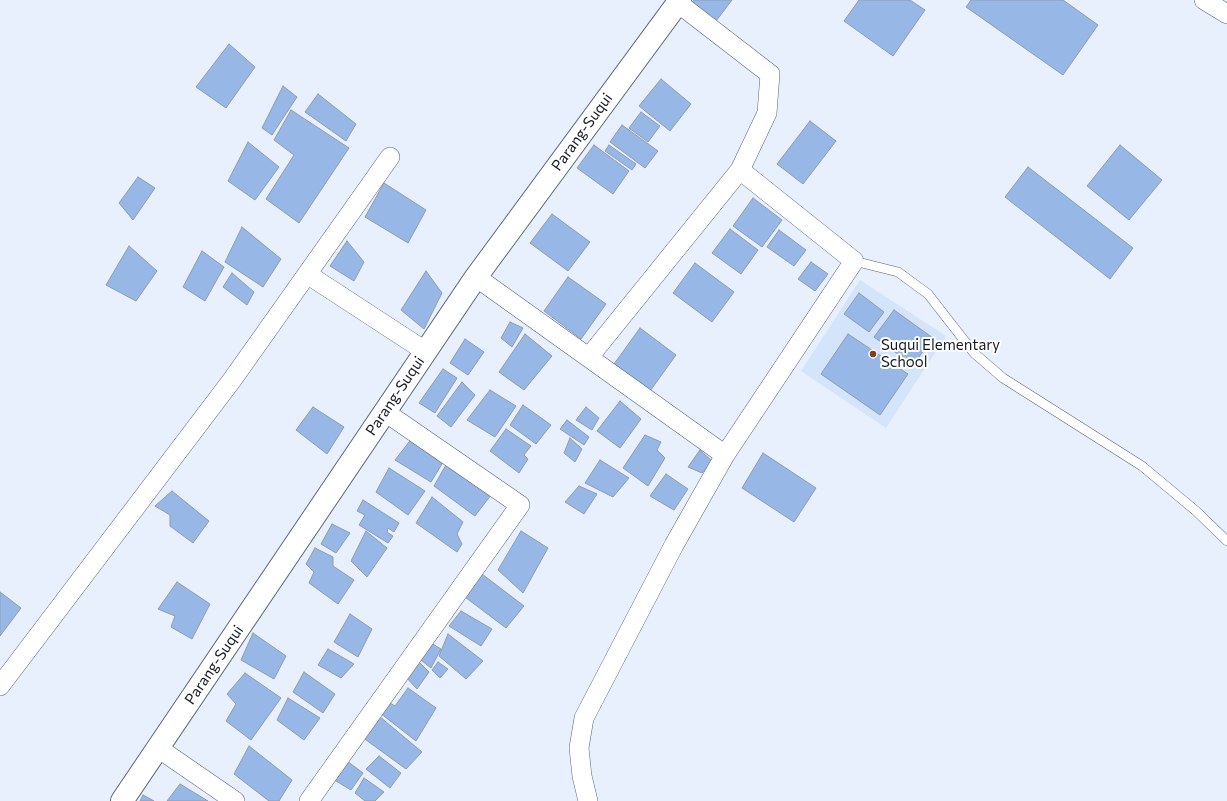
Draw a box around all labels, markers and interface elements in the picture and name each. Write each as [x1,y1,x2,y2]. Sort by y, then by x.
street label: Parang-Suqui [548,90,616,174]
place label: Suqui Elementary School [881,336,1000,371]
marker: Suqui Elementary School [868,349,878,359]
street label: Parang-Suqui [362,353,428,439]
street label: Parang-Suqui [181,622,247,708]

